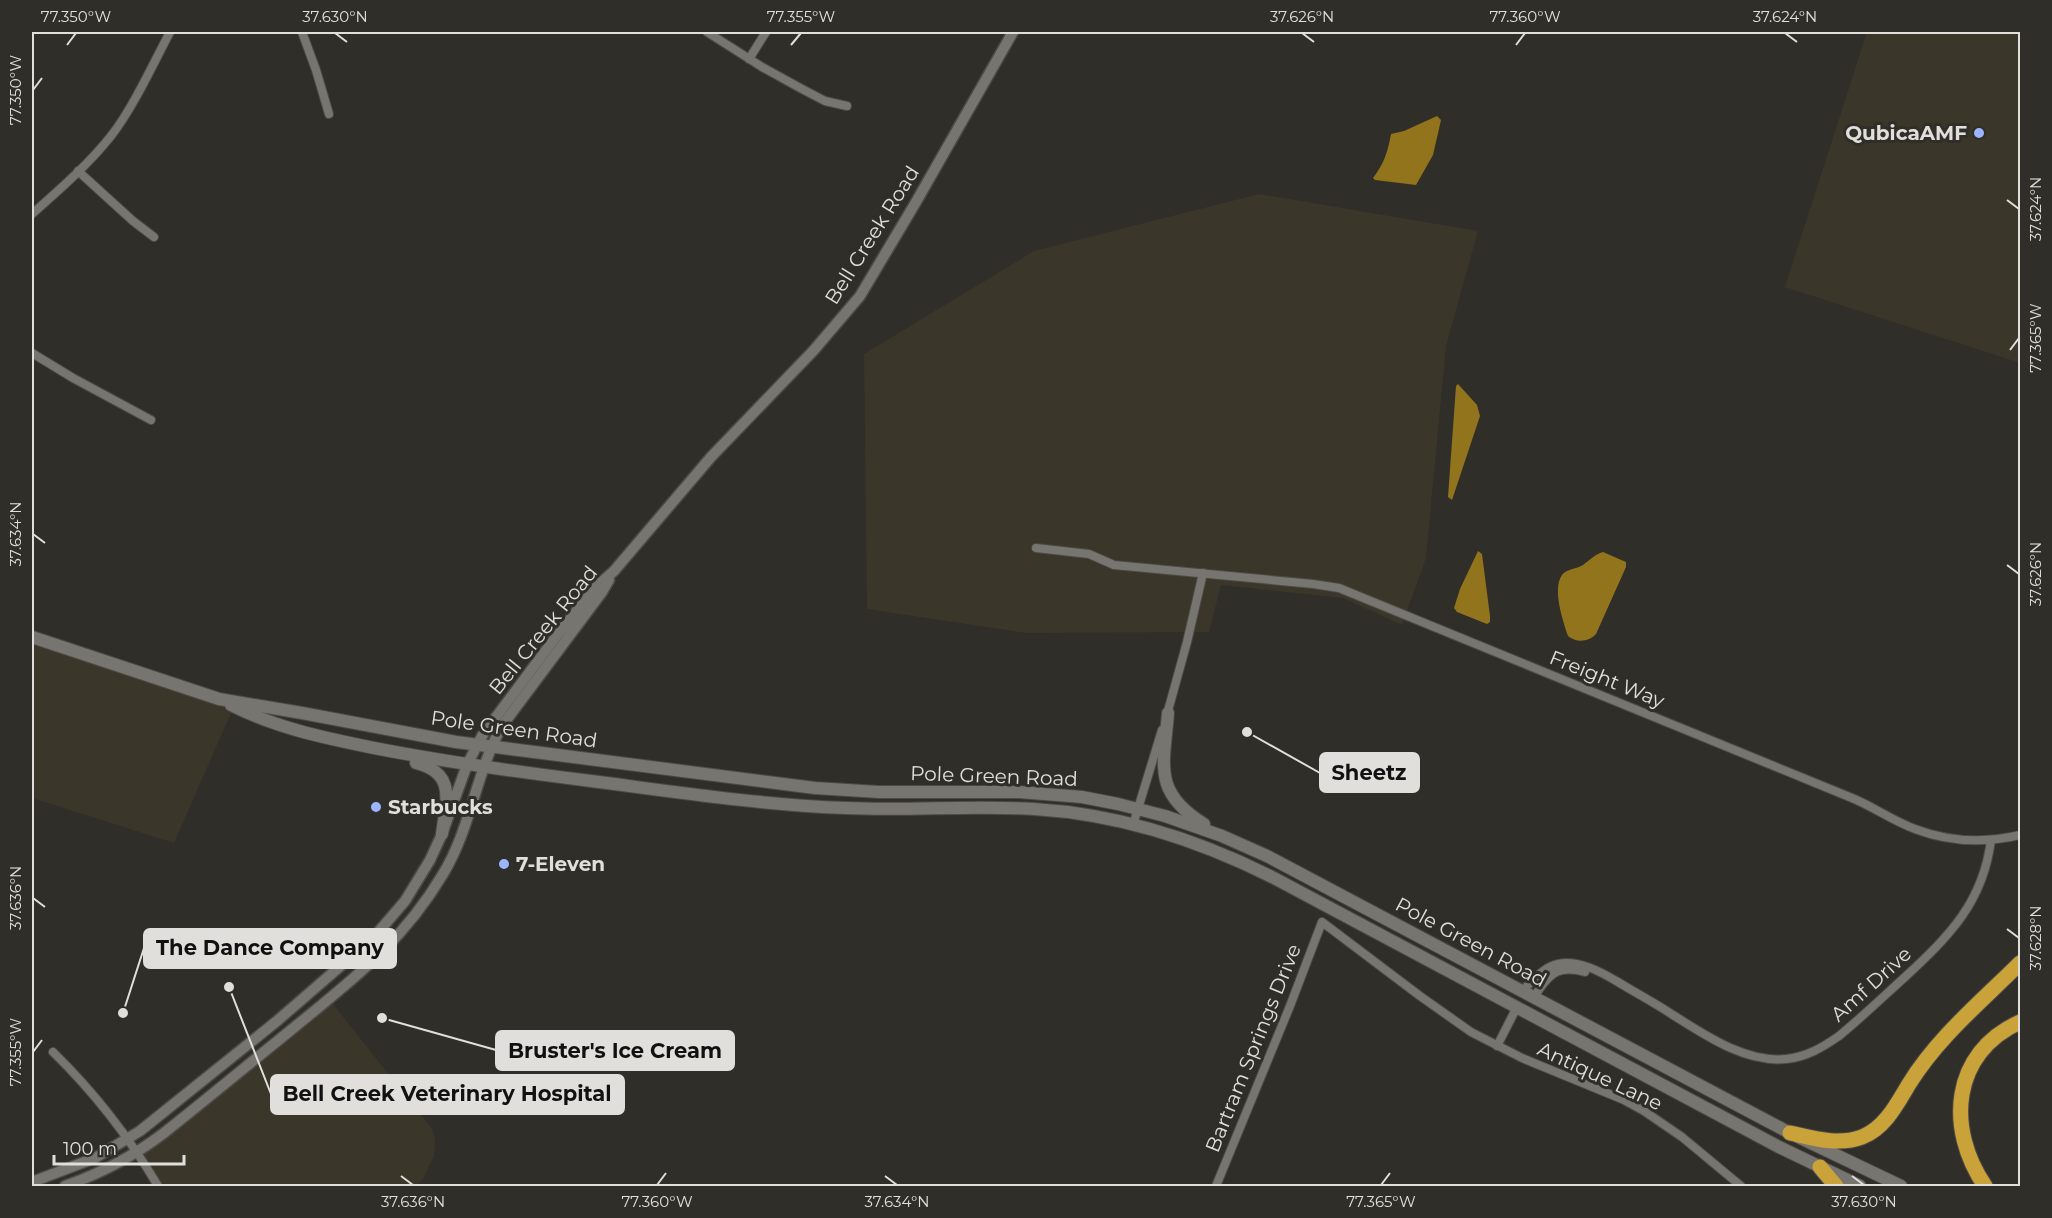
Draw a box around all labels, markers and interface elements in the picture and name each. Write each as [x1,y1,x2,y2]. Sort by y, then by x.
text: 77.350°W [41,7,112,26]
text: 37.630°N [302,7,368,26]
text: 77.355°W [767,7,836,26]
text: 37.626°N [1270,7,1334,26]
text: 77.360°W [1489,7,1561,26]
text: 37.624°N [1753,7,1817,26]
text: 77.350°W [6,54,25,125]
place label: QubicaAMF [1845,121,1967,145]
marker: QubicaAMF [1972,126,1986,140]
street label: Bell Creek Road [820,161,924,309]
text: 37.624°N [2026,177,2045,241]
text: 77.365°W [2026,303,2045,373]
text: 37.634°N [6,502,25,566]
text: 37.626°N [2026,542,2045,606]
street label: Bell Creek Road [484,561,602,699]
street label: Freight Way [1546,645,1668,713]
street label: Pole Green Road [429,705,599,753]
callout: Sheetz [1320,753,1419,792]
text: Sheetz [1331,760,1407,785]
street label: Pole Green Road [910,761,1078,791]
place label: Starbucks [388,795,493,819]
marker: Starbucks [369,800,383,814]
place label: 7-Eleven [516,852,605,876]
marker: 7-Eleven [497,857,511,871]
text: 37.636°N [6,866,25,930]
street label: Pole Green Road [1391,892,1551,992]
text: 37.628°N [2026,905,2045,971]
callout: The Dance Company [144,929,396,968]
text: The Dance Company [156,935,384,960]
street label: Bartram Springs Drive [1200,940,1306,1156]
street label: Amf Drive [1826,942,1916,1026]
text: 77.355°W [6,1017,25,1086]
callout: Bruster's Ice Cream [496,1031,734,1070]
street label: Antique Lane [1534,1037,1666,1115]
text: Bruster's Ice Cream [508,1038,722,1063]
callout: Bell Creek Veterinary Hospital [271,1075,624,1114]
text: Bell Creek Veterinary Hospital [282,1081,612,1106]
scale bar [54,1128,184,1166]
text: 100 m [63,1138,117,1160]
text: 37.636°N [381,1192,445,1211]
text: 77.360°W [621,1192,693,1211]
text: 37.634°N [865,1192,929,1211]
text: 77.365°W [1346,1192,1416,1211]
text: 37.630°N [1831,1192,1897,1211]

